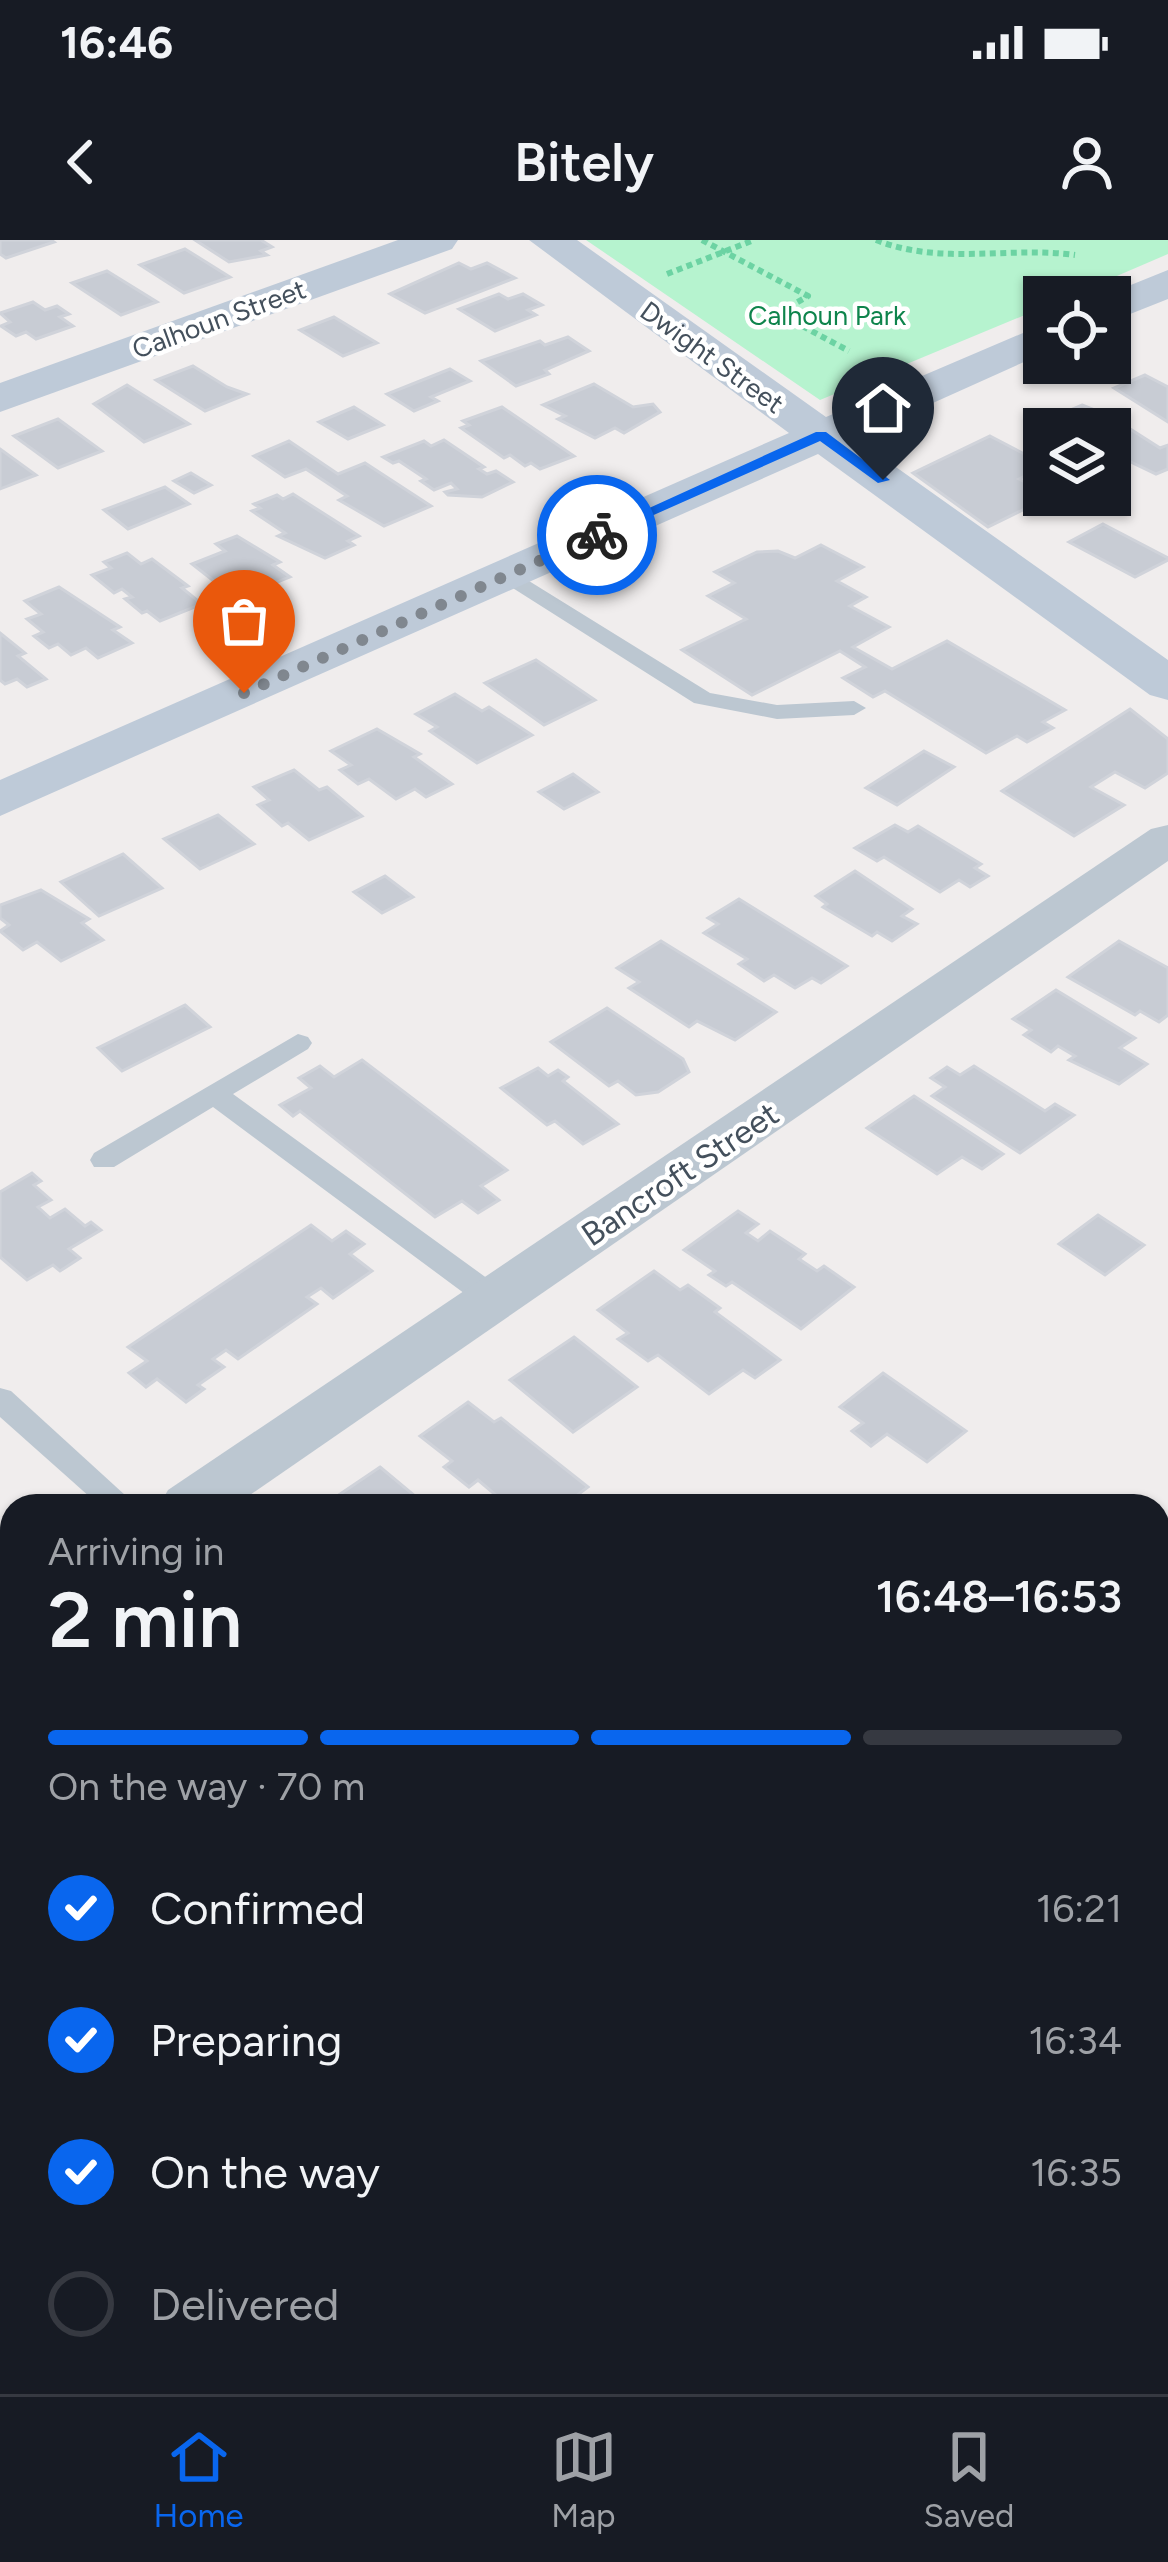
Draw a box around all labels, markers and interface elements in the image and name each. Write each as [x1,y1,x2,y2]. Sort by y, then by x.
text: 16:46 [60,15,173,69]
icon: back [48,129,114,195]
icon: person [1054,129,1120,195]
text: Bitely [514,130,654,195]
street label: Calhoun Street [128,272,310,366]
map controls [1023,276,1131,516]
button: locate [1023,276,1131,384]
street label: Dwight Street [634,294,790,420]
park label: Calhoun Park [748,299,907,332]
pin [832,357,934,480]
icon: home [850,375,916,441]
button: layers [1023,408,1131,516]
courier [537,475,657,595]
icon: bike [564,502,630,568]
pin [193,570,295,693]
icon: bag [211,588,277,654]
street label: Bancroft Street [574,1094,786,1254]
text: Arriving in [48,1528,224,1575]
text: 16:48–16:53 [876,1569,1122,1623]
text: 2 min [48,1573,242,1667]
text: On the way · 70 m [48,1763,365,1810]
icon: check [48,1875,114,1941]
text: Confirmed [150,1881,365,1935]
text: 16:21 [1036,1885,1122,1932]
icon: check [48,2007,114,2073]
text: Preparing [150,2013,342,2067]
text: 16:34 [1029,2017,1122,2064]
icon: check [48,2139,114,2205]
text: On the way [150,2145,380,2199]
text: 16:35 [1030,2149,1122,2196]
text: Delivered [150,2277,339,2331]
tab: Home [153,2424,244,2535]
tab: Map [551,2424,617,2535]
tab: Saved [923,2424,1014,2535]

